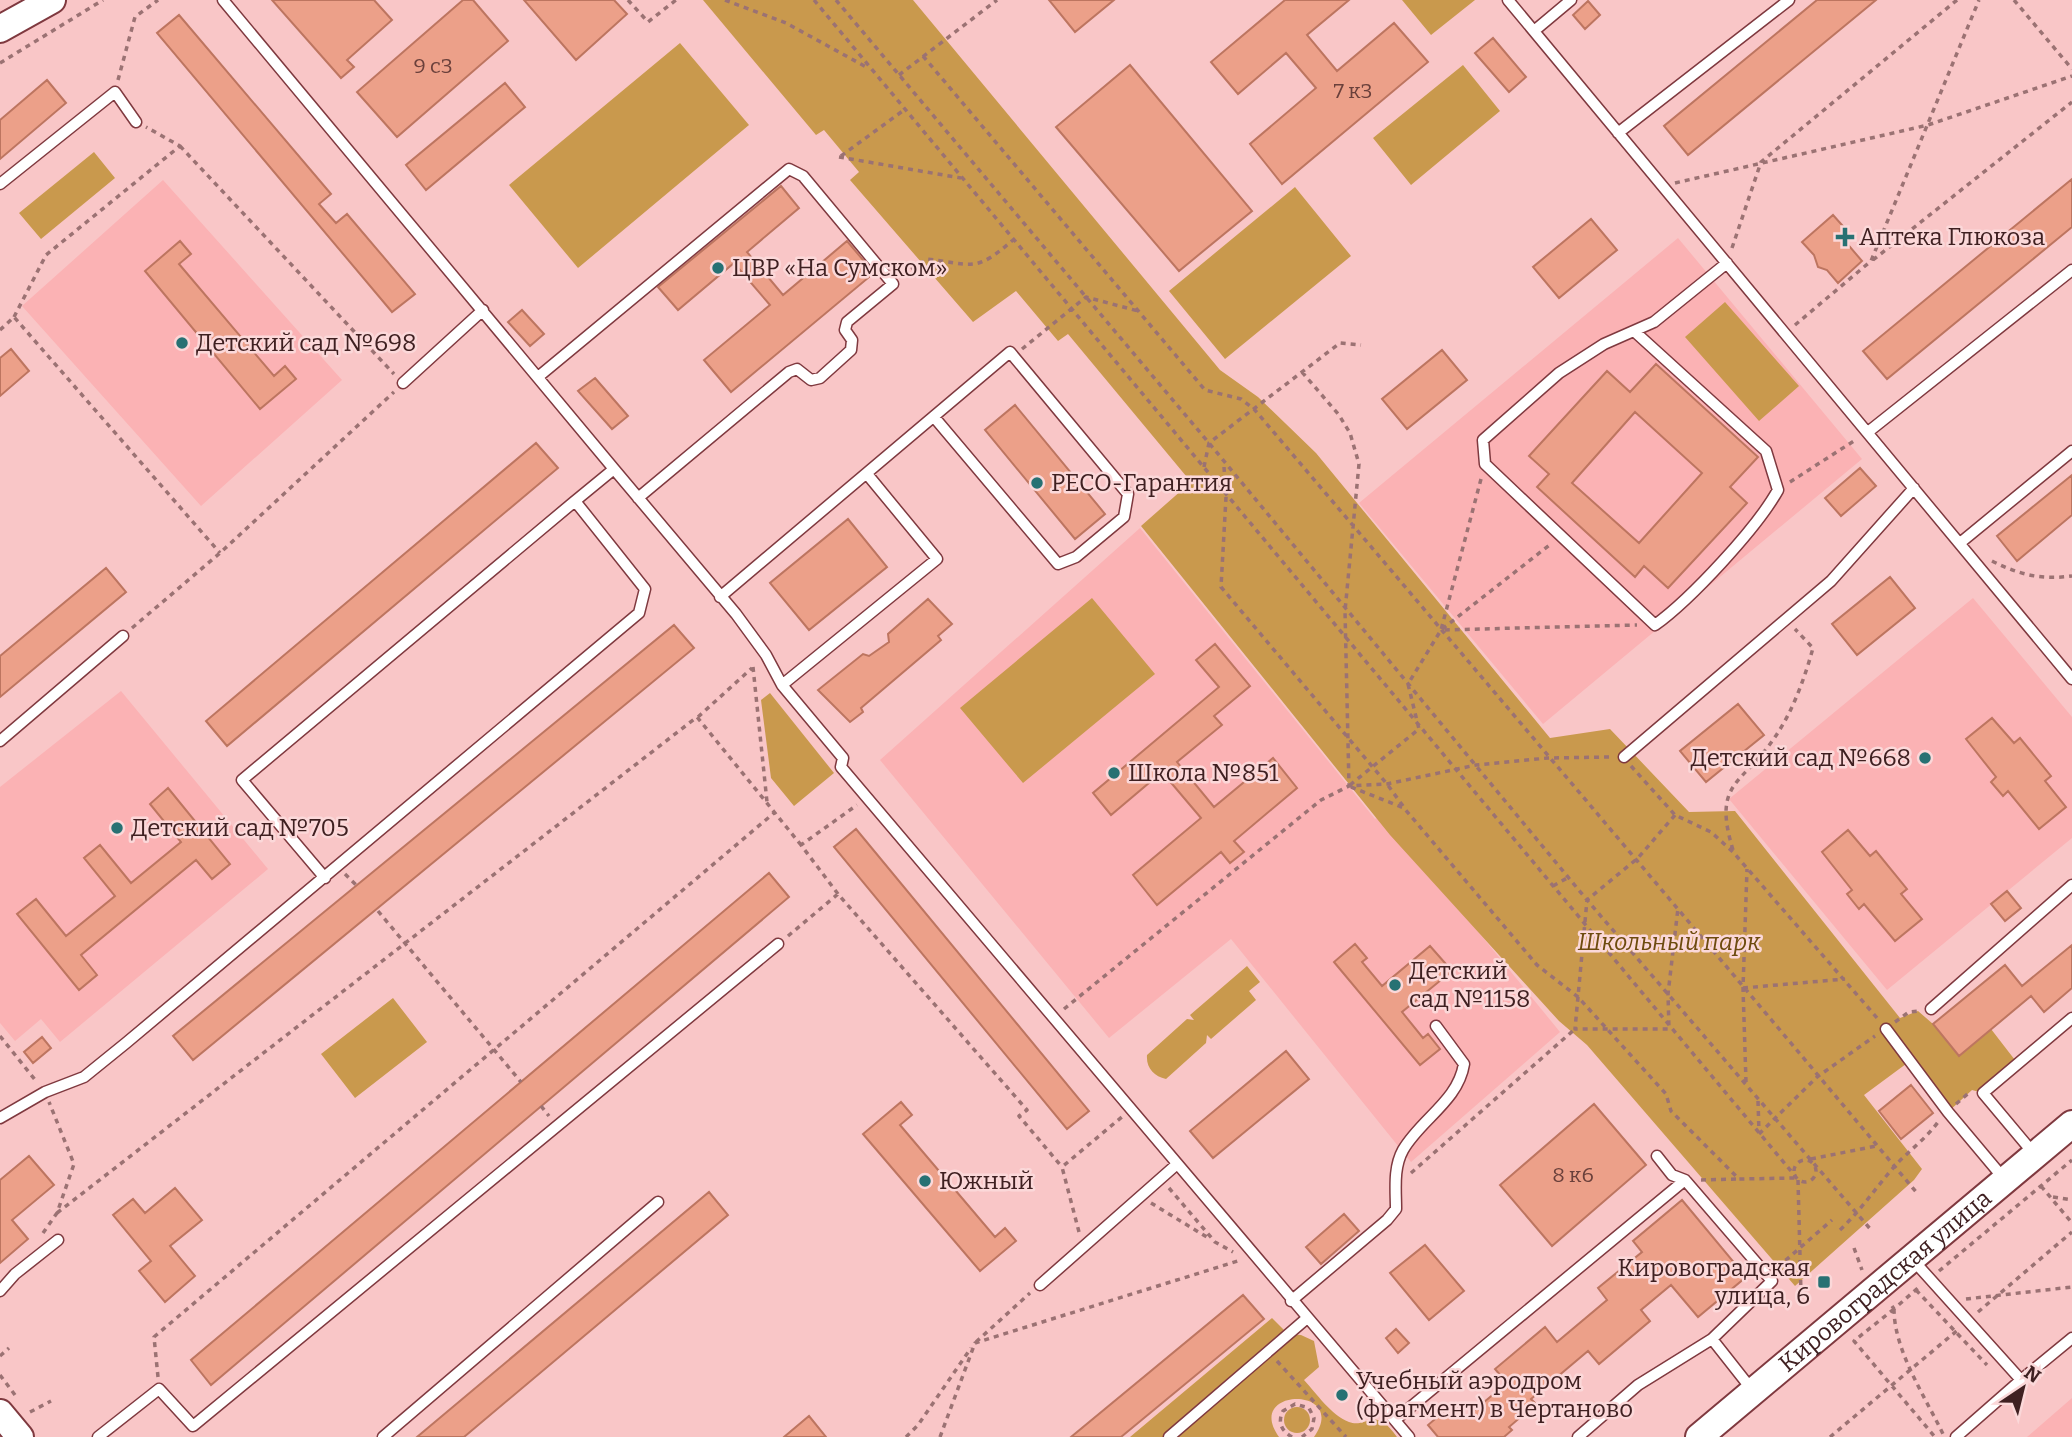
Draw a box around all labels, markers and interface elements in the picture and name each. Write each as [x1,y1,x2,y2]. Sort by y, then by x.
house number: 9 с3 [413,53,453,79]
house number: 7 к3 [1333,78,1373,104]
place label: Аптека Глюкоза [1859,223,2045,251]
marker: Аптека Глюкоза [1837,229,1853,245]
place label: ЦВР «На Сумском» [732,254,948,282]
marker: ЦВР «На Сумском» [710,260,726,276]
place label: Детский сад №698 [196,329,416,357]
marker: Детский сад №698 [174,335,190,351]
place label: РЕСО-Гарантия [1051,469,1232,497]
marker: РЕСО-Гарантия [1029,475,1045,491]
place label: Детский сад №668 [1690,744,1911,772]
marker: Детский сад №668 [1917,750,1933,766]
place label: Школа №851 [1128,759,1279,787]
marker: Школа №851 [1106,765,1122,781]
place label: Детский сад №705 [131,814,349,842]
marker: Детский сад №705 [109,820,125,836]
park label: Школьный парк [1578,928,1761,956]
place label: Детский сад №1158 [1409,957,1530,1013]
marker: Детский сад №1158 [1387,977,1403,993]
house number: 8 к6 [1552,1162,1594,1188]
place label: Южный [939,1167,1034,1195]
marker: Южный [917,1173,933,1189]
street label: Кировоградская улица [1773,1184,1997,1378]
place label: Кировоградская улица, 6 [1617,1254,1810,1310]
marker: Кировоградская улица, 6 [1816,1274,1832,1290]
north arrow [1988,1353,2058,1423]
text: N [2020,1361,2045,1388]
place label: Учебный аэродром (фрагмент) в Чертаново [1356,1367,1633,1423]
marker: Учебный аэродром (фрагмент) в Чертаново [1334,1387,1350,1403]

